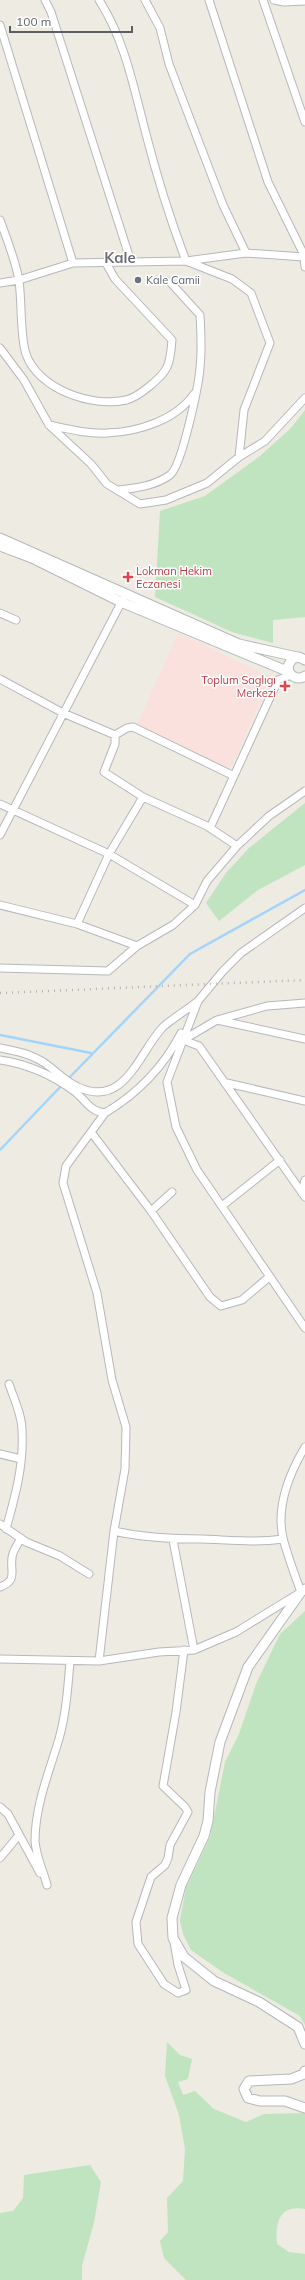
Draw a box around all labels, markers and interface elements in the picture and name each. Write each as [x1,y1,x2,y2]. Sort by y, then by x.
scale bar [10,8,132,34]
text: 100 m [16,14,51,29]
district label: Kale [104,248,136,267]
place label: Kale Camii [146,273,200,287]
marker: Kale Camii [133,275,143,285]
place label: Lokman Hekim Eczanesi [136,564,212,591]
marker: Lokman Hekim Eczanesi [123,572,133,582]
place label: Toplum Saglıgı Merkezi [201,673,276,700]
marker: Toplum Saglıgı Merkezi [279,680,291,692]

